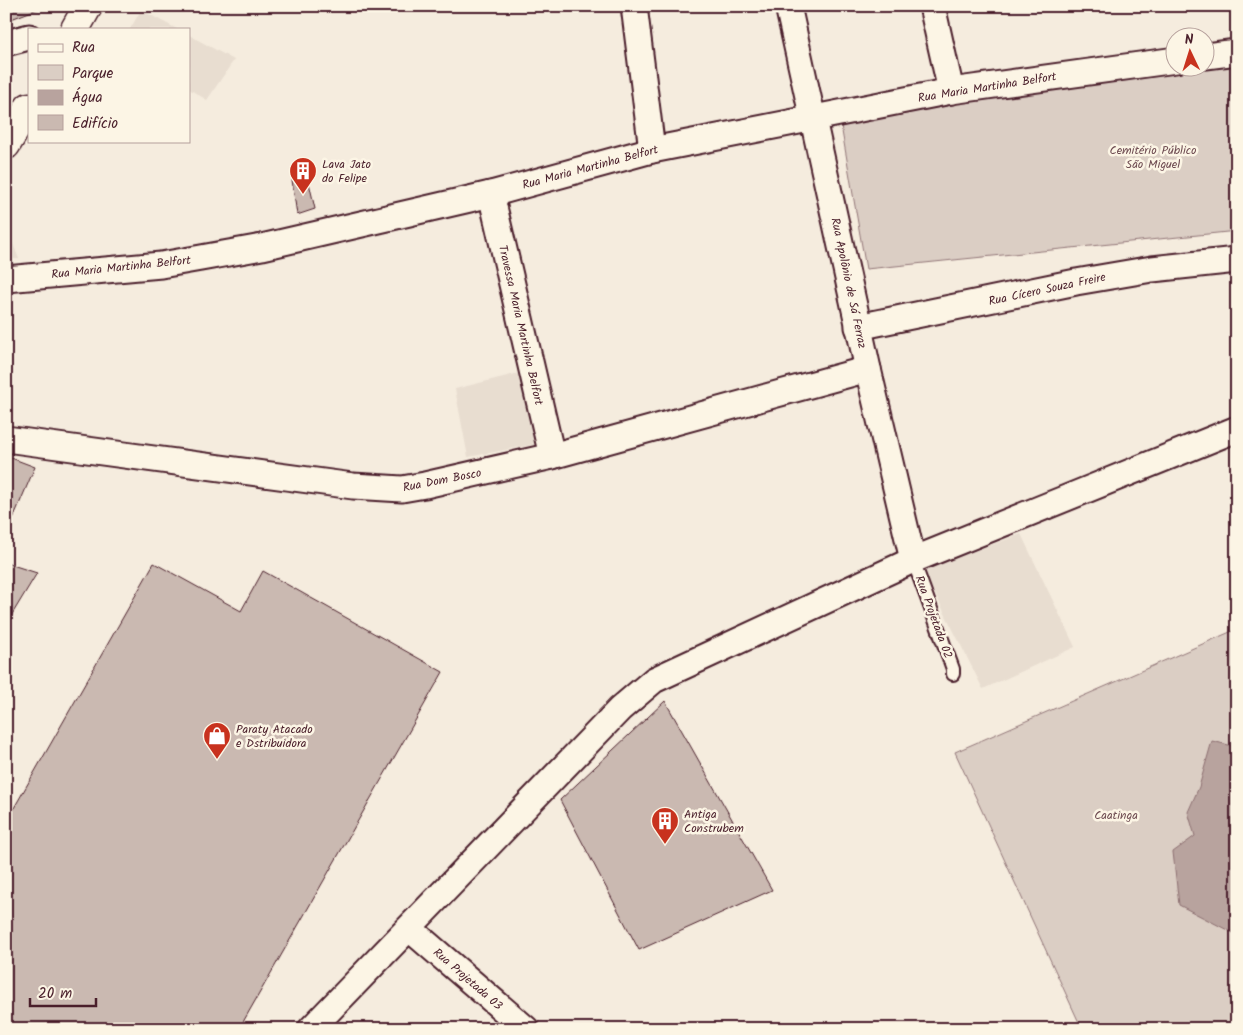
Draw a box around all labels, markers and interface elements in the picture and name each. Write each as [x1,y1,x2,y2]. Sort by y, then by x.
legend [28,28,190,142]
north arrow [1166,28,1216,78]
text: N [1184,29,1194,51]
text: Rua [72,36,95,60]
text: Parque [72,62,113,86]
street label: Rua Maria Martinha Belfort [916,67,1058,108]
text: Água [72,86,103,110]
text: Edifício [72,112,118,136]
street label: Rua Maria Martinha Belfort [520,140,661,195]
park label: Cemitério Público São Miguel [1109,141,1197,174]
place label: Lava Jato do Felipe [322,155,371,188]
building icon: Lava Jato do Felipe [288,156,318,195]
street label: Rua Apolônio de Sá Ferraz [825,216,872,350]
street label: Travessa Maria Martinha Belfort [493,243,548,407]
street label: Rua Maria Martinha Belfort [50,251,192,284]
street label: Rua Cícero Souza Freire [987,268,1108,311]
street label: Rua Dom Bosco [401,464,483,497]
street label: Rua Projetada 02 [910,573,957,661]
place label: Paraty Atacado e Dstribuidora [236,720,313,753]
shop icon: Paraty Atacado e Dstribuidora [202,721,232,760]
place label: Antiga Construbem [684,805,744,838]
building icon: Antiga Construbem [650,806,680,845]
park label: Caatinga [1094,806,1138,825]
street label: Rua Projetada 03 [429,944,507,1015]
scale bar [30,975,96,1007]
text: 20 m [38,982,72,1006]

